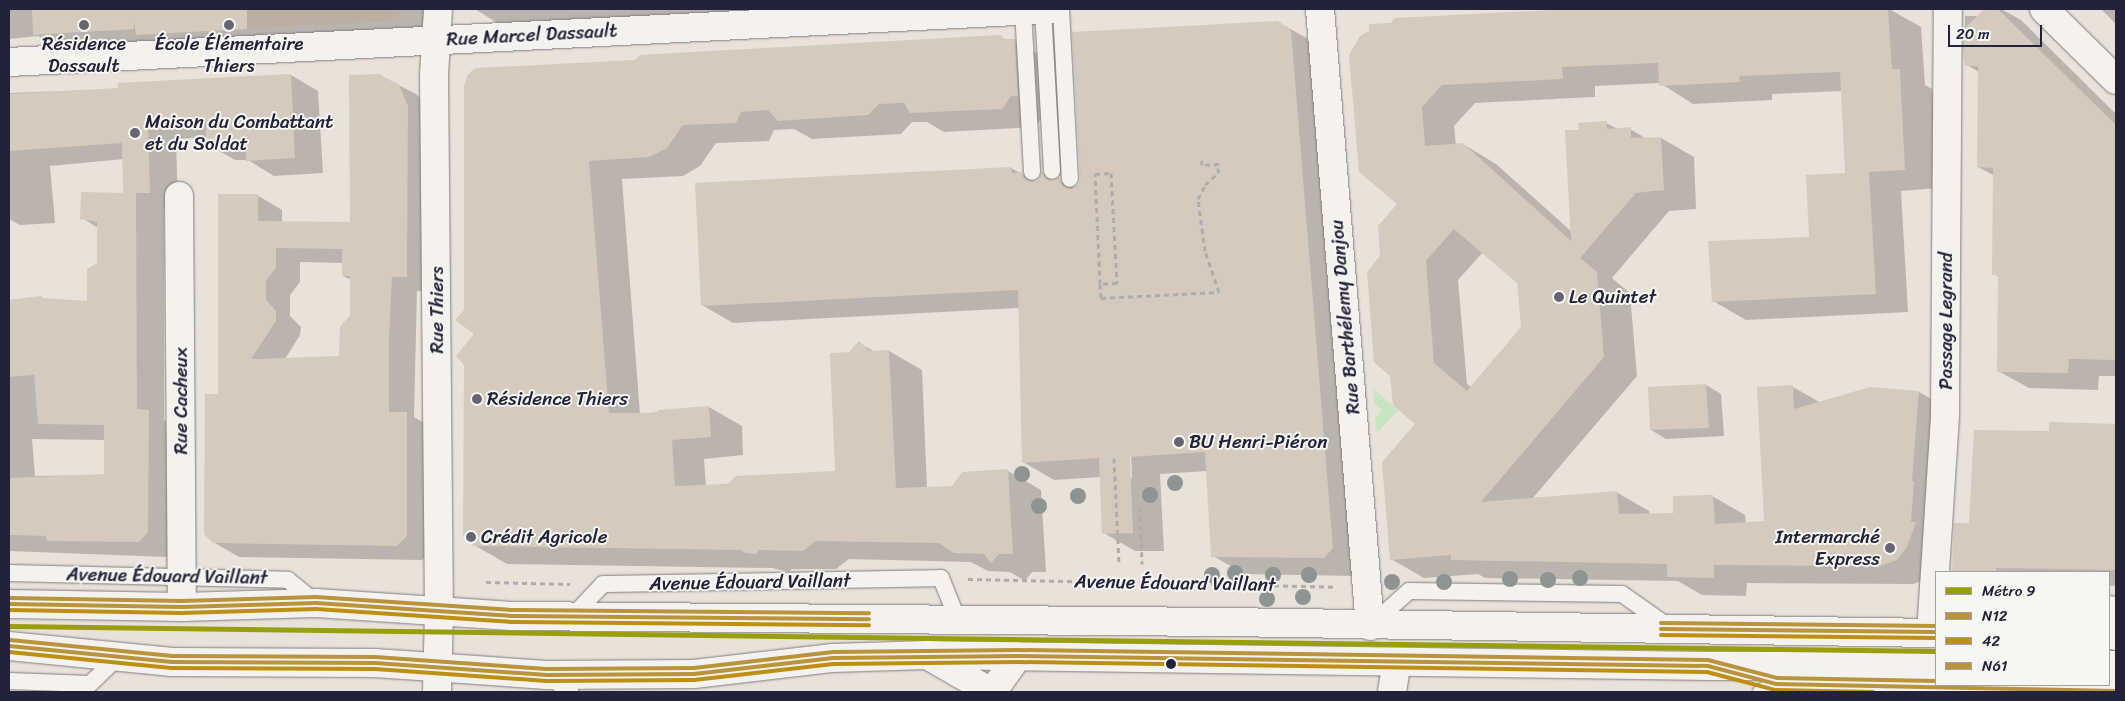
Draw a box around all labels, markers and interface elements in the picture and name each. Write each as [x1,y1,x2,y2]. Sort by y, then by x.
scale bar [1950,15,2044,47]
marker: Résidence Dassault [78,19,90,31]
marker: École Élémentaire Thiers [223,19,235,31]
street label: Rue Marcel Dassault [446,19,618,51]
text: 20 m [1956,21,1990,47]
place label: Résidence Dassault [42,33,126,77]
place label: École Élémentaire Thiers [154,33,304,77]
place label: Maison du Combattant et du Soldat [145,111,333,155]
marker: Maison du Combattant et du Soldat [129,127,141,139]
street label: Rue Barthélemy Danjou [1325,219,1365,415]
street label: Passage Legrand [1935,252,1957,390]
street label: Rue Thiers [426,266,448,354]
place label: Le Quintet [1569,286,1656,308]
marker: Le Quintet [1553,291,1565,303]
street label: Rue Cacheux [170,348,192,454]
place label: Résidence Thiers [487,388,627,410]
marker: Résidence Thiers [471,393,483,405]
place label: BU Henri-Piéron [1189,431,1328,453]
marker: BU Henri-Piéron [1173,436,1185,448]
place label: Crédit Agricole [481,526,607,548]
place label: Intermarché Express [1775,526,1880,570]
marker: Crédit Agricole [465,531,477,543]
marker: Intermarché Express [1884,542,1896,554]
street label: Avenue Édouard Vaillant [66,563,268,589]
street label: Avenue Édouard Vaillant [649,569,851,595]
street label: Avenue Édouard Vaillant [1074,570,1276,596]
legend [1935,571,2110,686]
text: Métro 9 [1982,578,2035,604]
text: N12 [1982,603,2008,629]
text: 42 [1982,628,2000,654]
text: N61 [1982,653,2007,679]
unlabelled marker [1166,659,1176,669]

